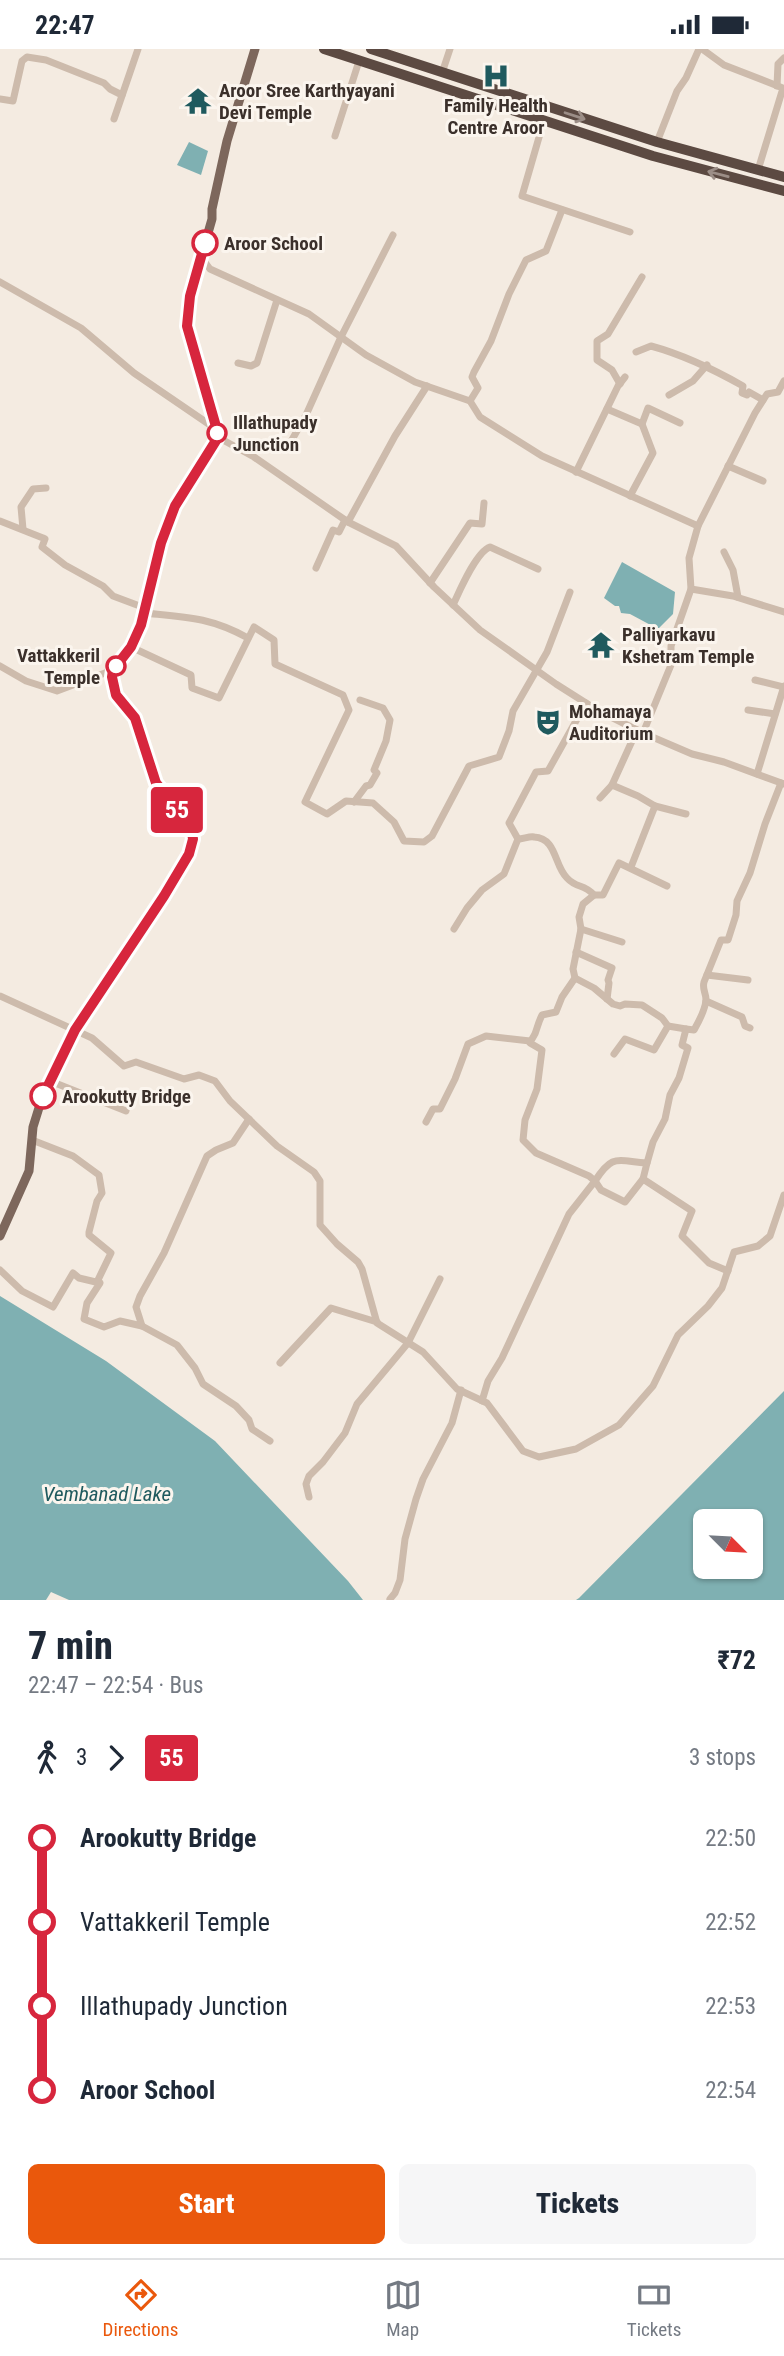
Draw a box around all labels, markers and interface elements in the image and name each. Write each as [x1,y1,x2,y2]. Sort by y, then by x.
text: 22:47 [35,10,95,40]
hospital icon: Family Health Centre Aroor [481,61,511,91]
place label: Aroor Sree Karthyayani Devi Temple [219,79,395,124]
temple icon: Aroor Sree Karthyayani Devi Temple [183,86,213,116]
place label: Family Health Centre Aroor [444,94,548,139]
one-way arrow [564,110,586,123]
one-way arrow [707,166,729,179]
marker: Aroor School [192,230,218,256]
place label: Aroor School [224,232,323,255]
place label: Illathupady Junction [233,411,318,456]
marker: Illathupady Junction [207,423,227,443]
place label: Palliyarkavu Kshetram Temple [622,623,754,668]
temple icon: Palliyarkavu Kshetram Temple [586,630,616,660]
place label: Vattakkeril Temple [17,644,100,689]
marker: Vattakkeril Temple [106,656,126,676]
place label: Mohamaya Auditorium [569,700,653,745]
theatre icon: Mohamaya Auditorium [533,707,563,737]
line badge: 55 [146,787,208,833]
text: 55 [165,796,189,824]
marker: Arookutty Bridge [30,1083,56,1109]
place label: Arookutty Bridge [62,1085,191,1108]
water label: Vembanad Lake [43,1482,171,1506]
north arrow [693,1509,763,1579]
map controls [693,1509,763,1579]
text: 7 min [28,1624,113,1668]
text: ₹72 [717,1645,756,1675]
text: 22:47 – 22:54 · Bus [28,1672,204,1699]
icon: walk [28,1739,66,1777]
icon: forward [97,1739,135,1777]
text: 3 [76,1744,87,1771]
text: 55 [159,1744,184,1772]
text: 3 stops [689,1744,756,1771]
text: Arookutty Bridge [80,1823,256,1853]
text: 22:50 [705,1825,756,1852]
text: Vattakkeril Temple [80,1907,270,1937]
text: 22:52 [705,1909,756,1936]
text: Illathupady Junction [80,1991,288,2021]
text: 22:53 [705,1993,756,2020]
text: Aroor School [80,2075,215,2105]
text: 22:54 [705,2077,756,2104]
button: Start [28,2164,385,2244]
button: Tickets [399,2164,756,2244]
tab: Directions [103,2276,178,2341]
tab: Map [384,2276,422,2341]
tab: Tickets [627,2276,681,2341]

